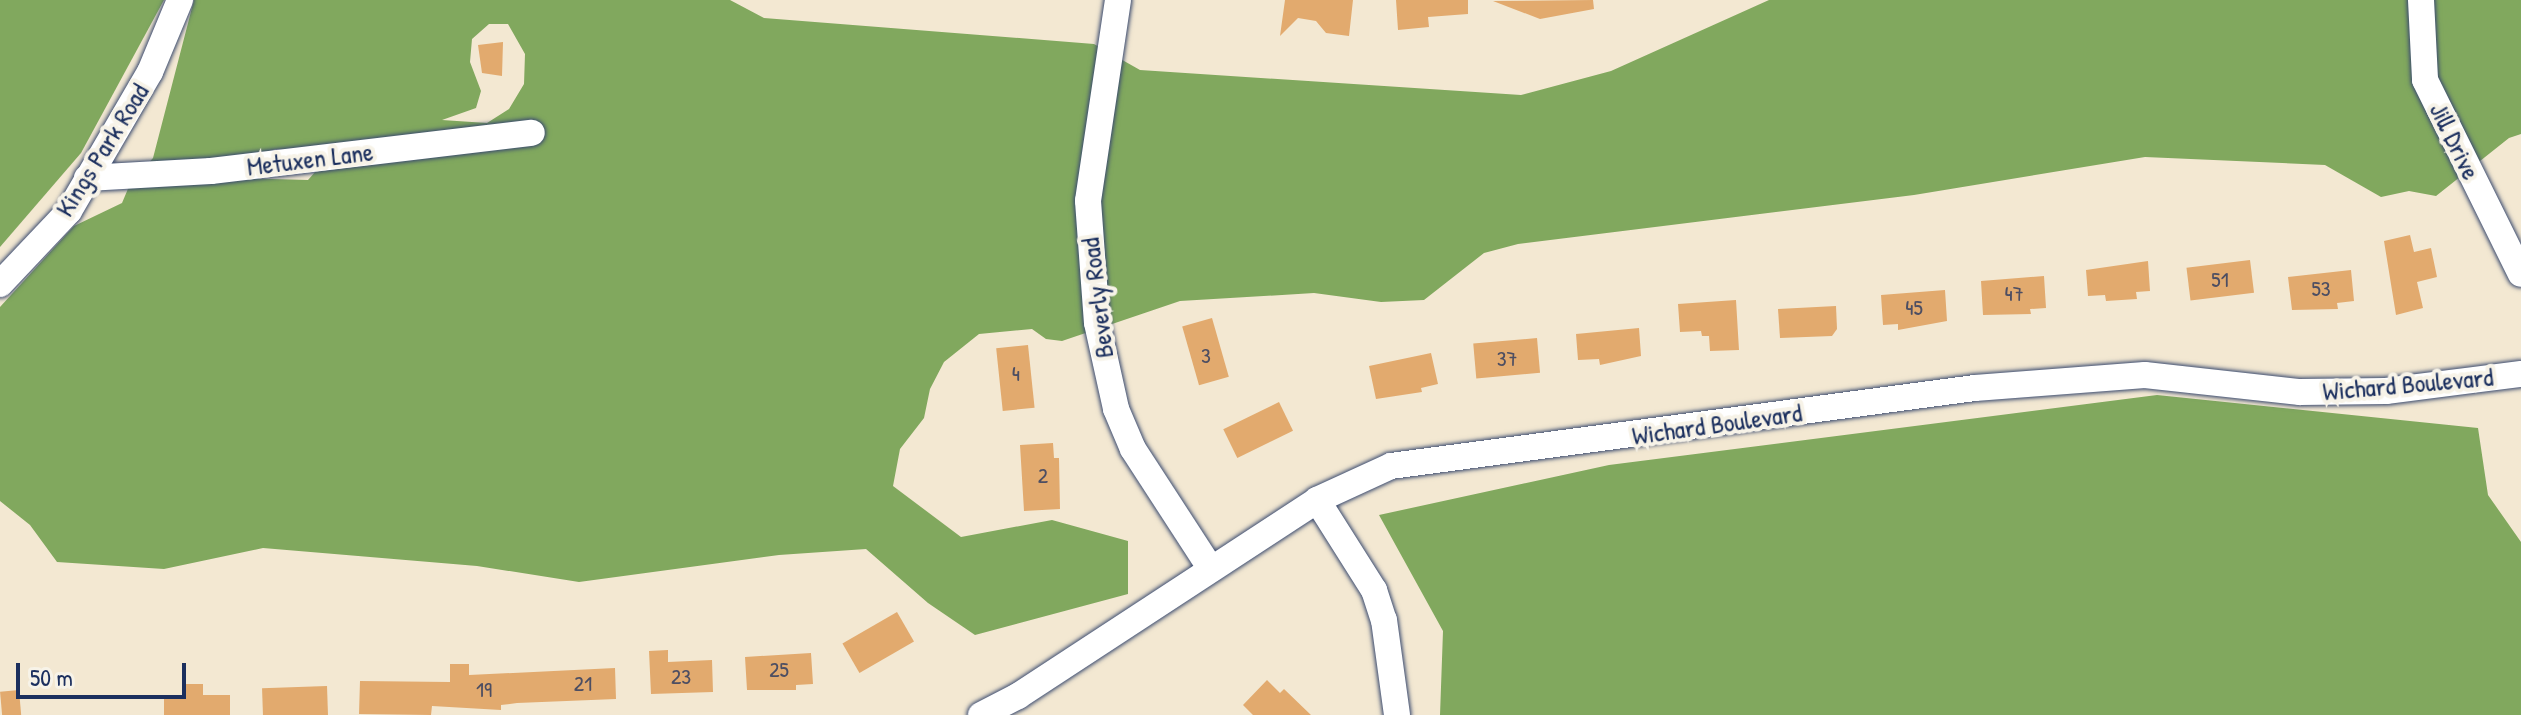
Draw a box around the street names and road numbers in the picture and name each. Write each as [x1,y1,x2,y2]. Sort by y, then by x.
street label: Kings Park Road [49,78,155,222]
street label: Jill Drive [2423,98,2487,184]
street label: Metuxen Lane [245,136,375,182]
street label: Beverly Road [1074,236,1120,360]
street label: Wichard Boulevard [2321,361,2495,407]
street label: Wichard Boulevard [1630,397,1804,451]

